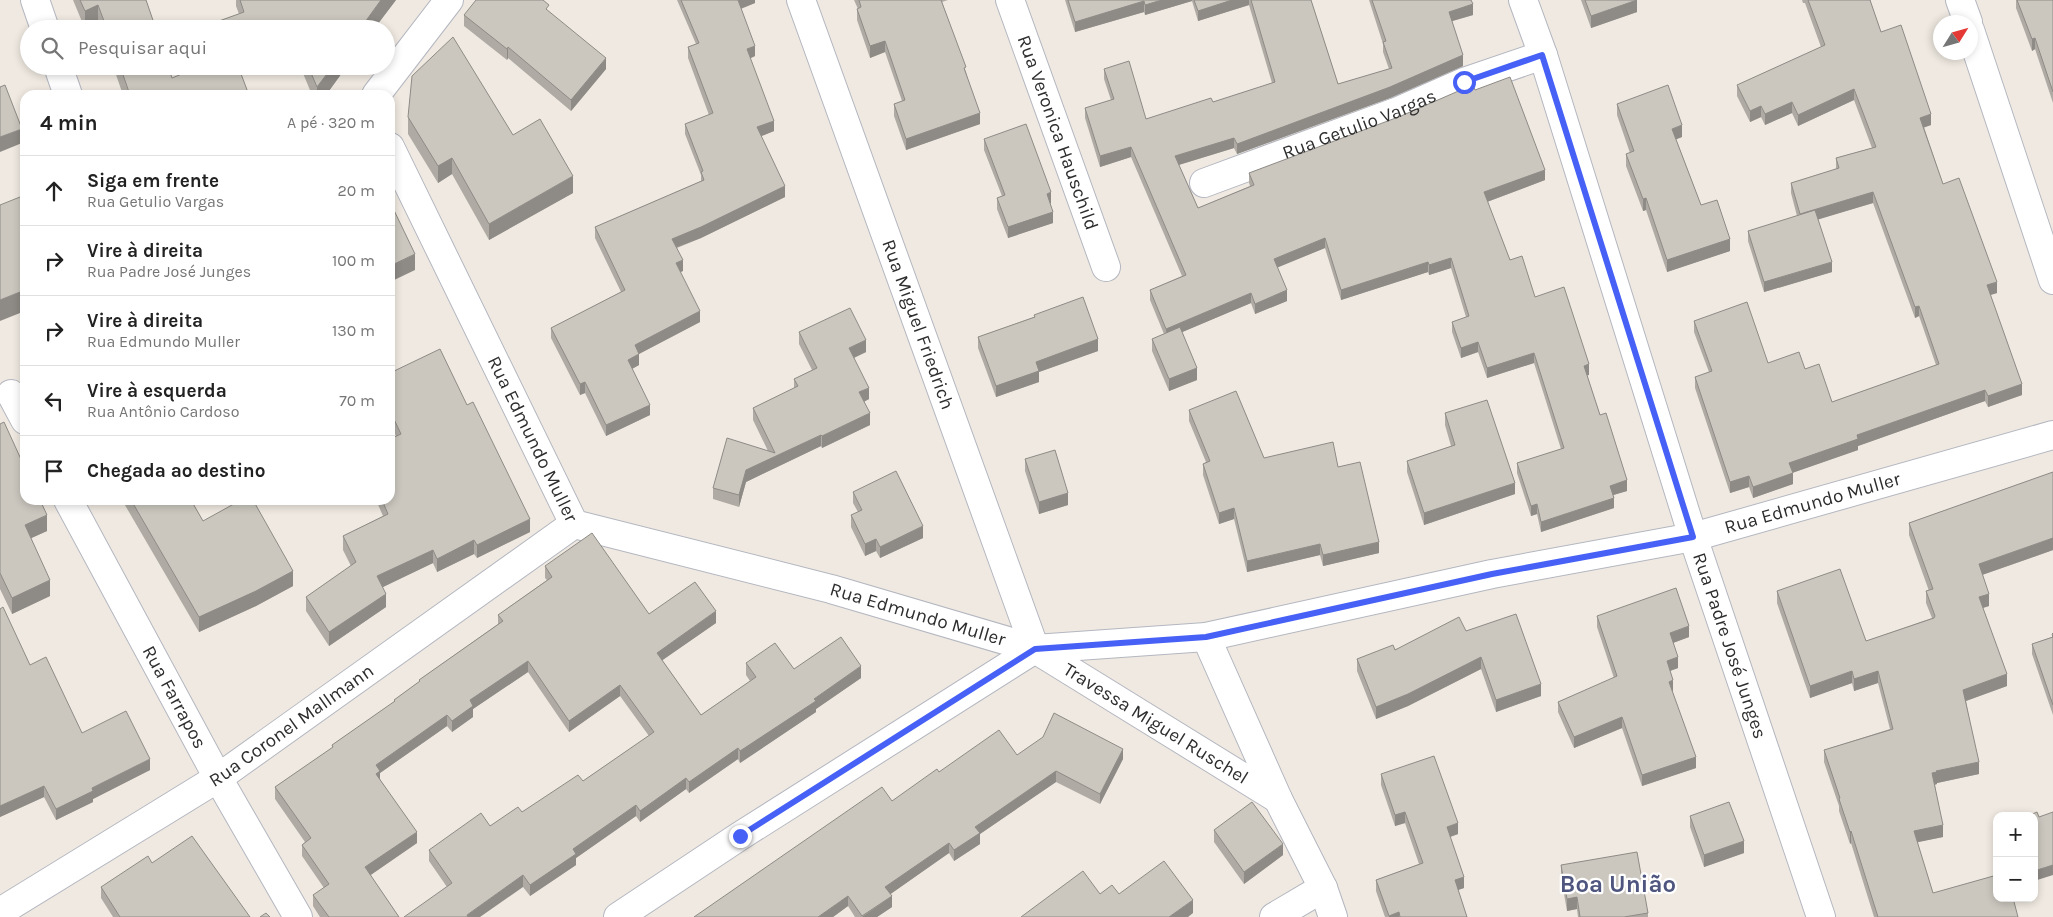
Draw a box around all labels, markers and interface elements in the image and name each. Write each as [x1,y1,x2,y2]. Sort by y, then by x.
north arrow [1933,15,1978,60]
search box [20,20,395,75]
street label: Rua Veronica Hauschild [1013,32,1103,233]
icon: search [38,34,66,62]
text: Pesquisar aqui [78,37,207,59]
route start [1453,71,1476,94]
street label: Rua Getulio Vargas [1279,85,1440,164]
text: 4 min [40,111,98,135]
text: A pé · 320 m [287,113,375,132]
text: Siga em frente [87,170,219,192]
icon: ahead [40,177,68,205]
text: 20 m [337,181,375,200]
text: Rua Getulio Vargas [87,192,224,211]
street label: Rua Miguel Friedrich [877,237,959,413]
text: Vire à direita [87,240,203,262]
icon: right [40,247,68,275]
text: 100 m [332,251,375,270]
text: Rua Padre José Junges [87,262,251,281]
text: Vire à direita [87,310,203,332]
icon: right [40,317,68,345]
text: 130 m [332,321,375,340]
text: Rua Edmundo Muller [87,332,240,351]
street label: Rua Edmundo Muller [483,352,582,526]
text: Vire à esquerda [87,380,227,402]
icon: left [40,387,68,415]
text: 70 m [339,391,375,410]
text: Rua Antônio Cardoso [87,402,239,421]
icon: arrive [40,457,68,485]
text: Chegada ao destino [87,460,265,482]
street label: Rua Edmundo Muller [1722,468,1903,539]
street label: Rua Padre José Junges [1688,550,1771,742]
street label: Rua Edmundo Muller [827,578,1008,651]
street label: Rua Farrapos [138,642,211,752]
street label: Travessa Miguel Ruschel [1059,658,1252,789]
street label: Rua Coronel Mallmann [205,660,378,792]
map controls [1993,812,2038,902]
button: + [1993,812,2038,857]
route end [729,825,752,848]
button: − [1993,857,2038,902]
district label: Boa União [1560,870,1676,898]

